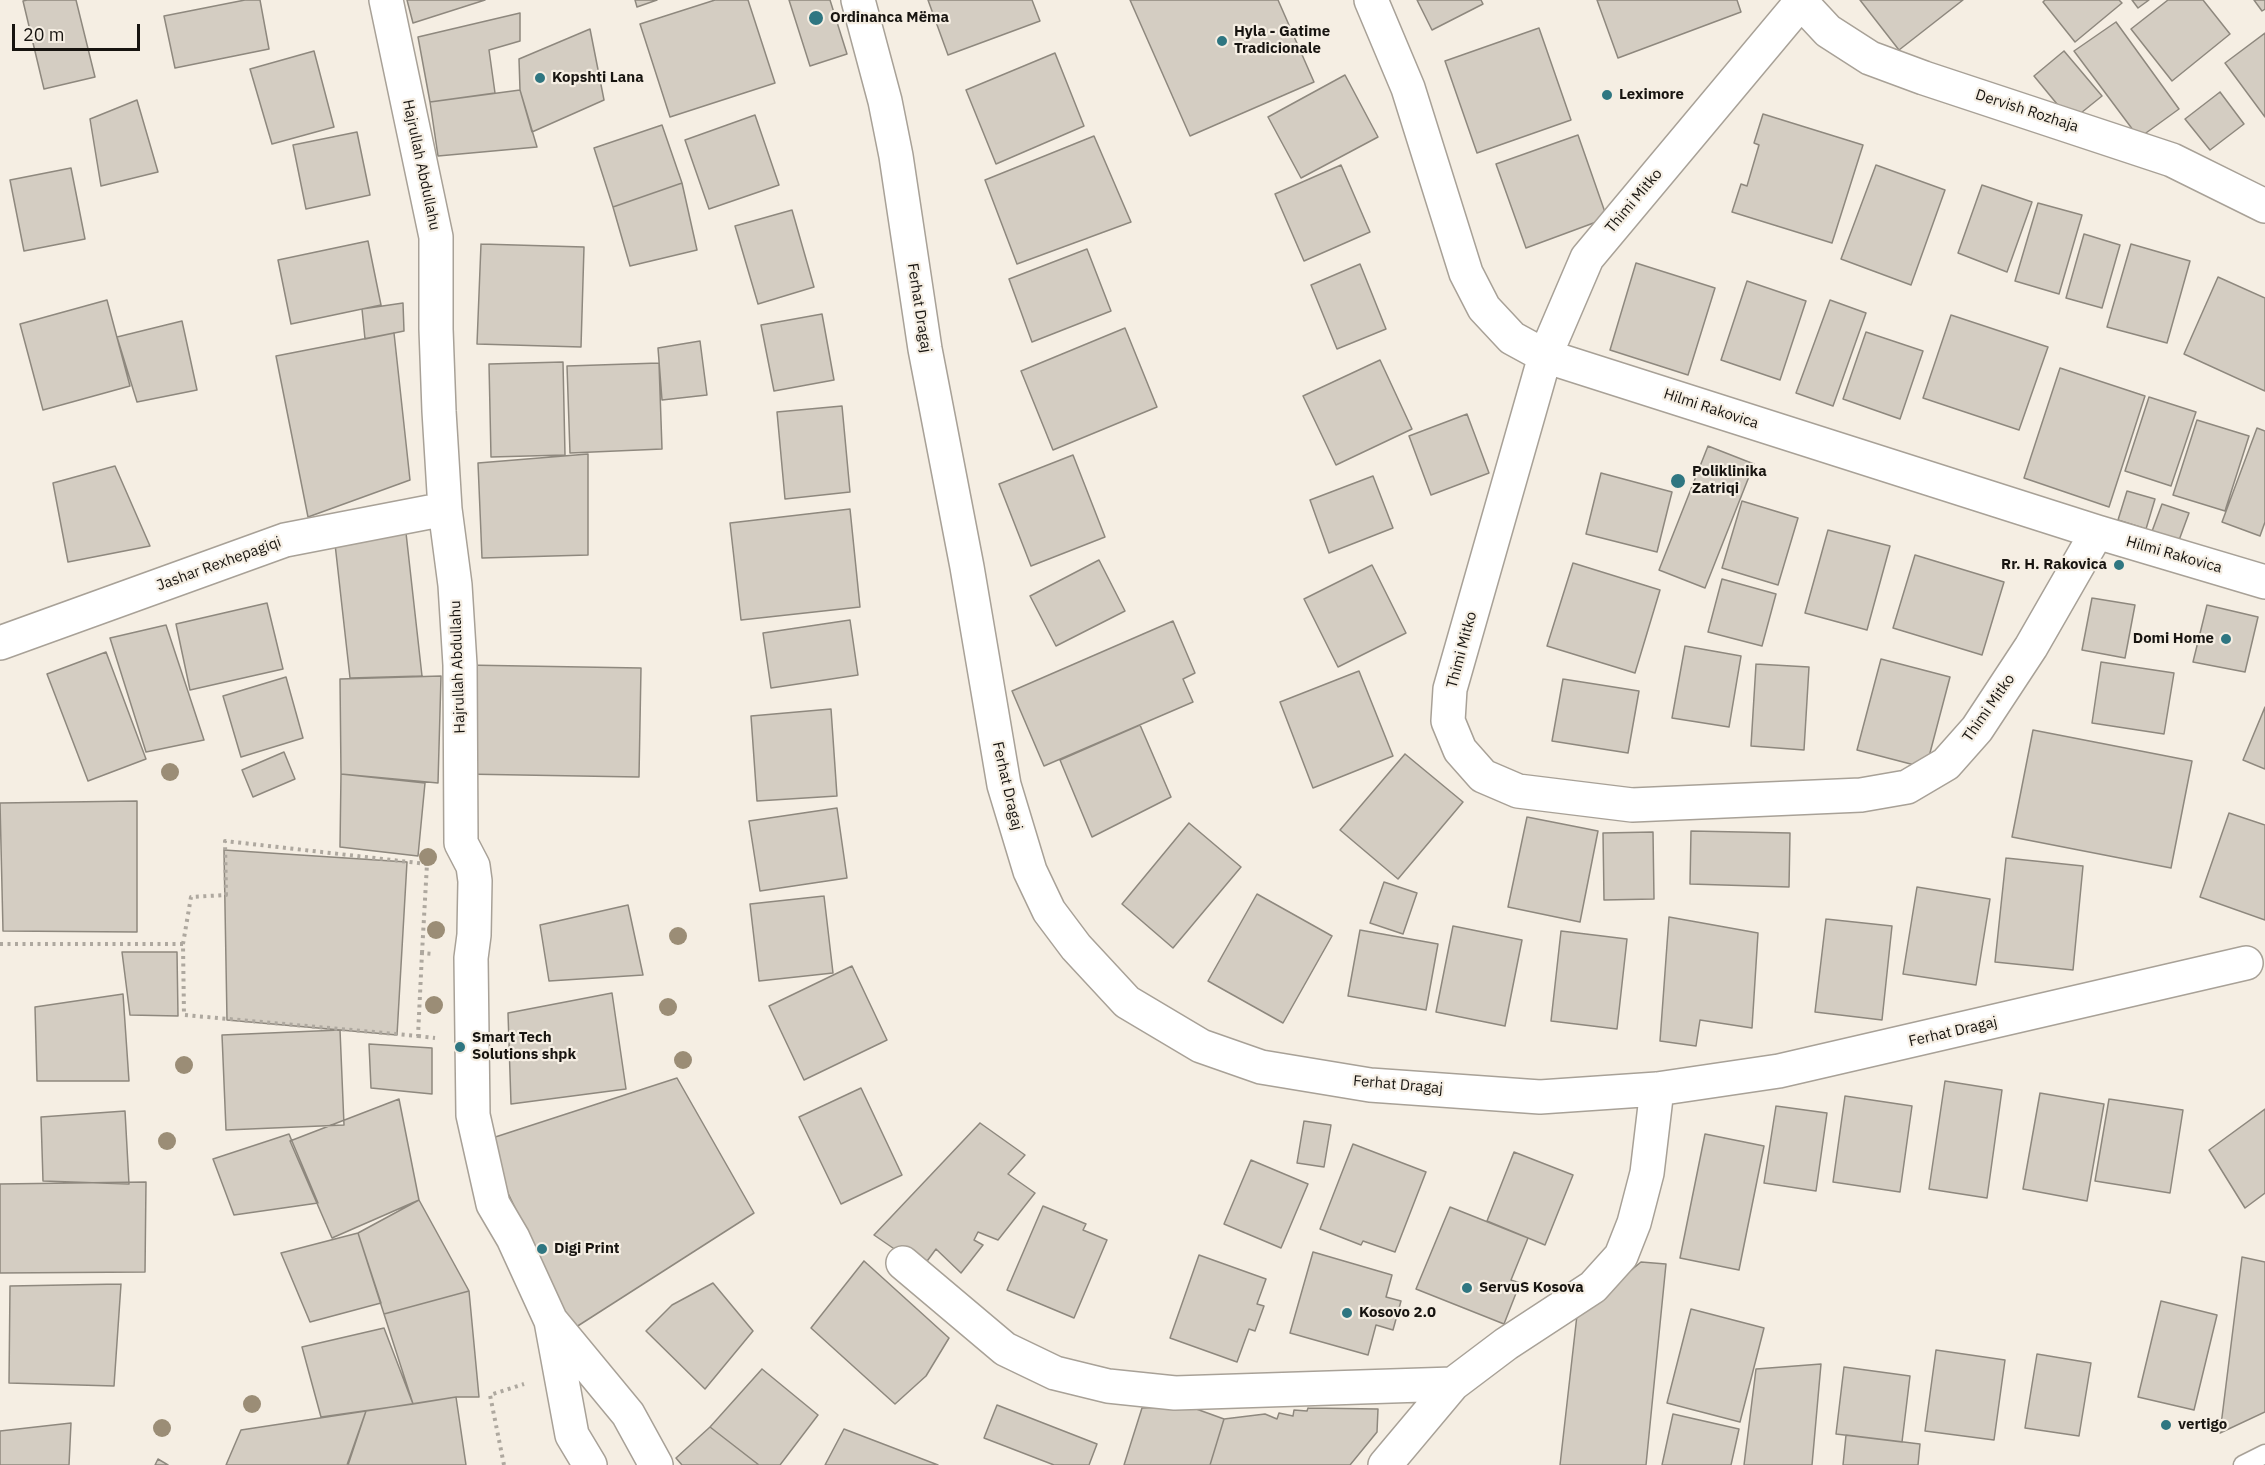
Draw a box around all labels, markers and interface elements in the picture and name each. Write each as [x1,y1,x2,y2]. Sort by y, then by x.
marker: Ordinanca Mëma [807,9,825,27]
place label: Ordinanca Mëma [830,9,949,27]
scale bar [15,12,142,50]
text: 20 m [23,23,65,46]
place label: Hyla - Gatime Tradicionale [1234,23,1330,58]
marker: Hyla - Gatime Tradicionale [1215,34,1229,48]
place label: Kopshti Lana [552,69,644,87]
marker: Kopshti Lana [533,71,547,85]
place label: Leximore [1619,86,1684,104]
street label: Dervish Rozhaja [1973,86,2081,136]
marker: Leximore [1600,88,1614,102]
street label: Hajrullah Abdullahu [398,98,444,232]
street label: Thimi Mitko [1602,165,1666,237]
street label: Ferhat Dragaj [903,262,935,354]
street label: Hilmi Rakovica [1661,385,1761,433]
place label: Poliklinika Zatriqi [1692,463,1767,498]
marker: Poliklinika Zatriqi [1669,472,1687,490]
street label: Jashar Rexhepagiqi [154,533,284,595]
street label: Hilmi Rakovica [2124,533,2224,577]
place label: Rr. H. Rakovica [2001,556,2107,574]
marker: Rr. H. Rakovica [2112,558,2126,572]
street label: Hajrullah Abdullahu [447,600,469,734]
street label: Thimi Mitko [1443,610,1481,690]
place label: Domi Home [2133,630,2214,648]
marker: Domi Home [2219,632,2233,646]
street label: Thimi Mitko [1959,671,2019,745]
street label: Ferhat Dragaj [988,740,1026,832]
street label: Ferhat Dragaj [1907,1013,1999,1051]
place label: Smart Tech Solutions shpk [472,1029,576,1064]
marker: Smart Tech Solutions shpk [453,1040,467,1054]
street label: Ferhat Dragaj [1352,1072,1444,1098]
place label: Digi Print [554,1240,620,1258]
marker: Digi Print [535,1242,549,1256]
place label: ServuS Kosova [1479,1279,1584,1297]
marker: ServuS Kosova [1460,1281,1474,1295]
place label: Kosovo 2.0 [1359,1304,1436,1322]
marker: Kosovo 2.0 [1340,1306,1354,1320]
place label: vertigo [2178,1416,2227,1434]
marker: vertigo [2159,1418,2173,1432]

